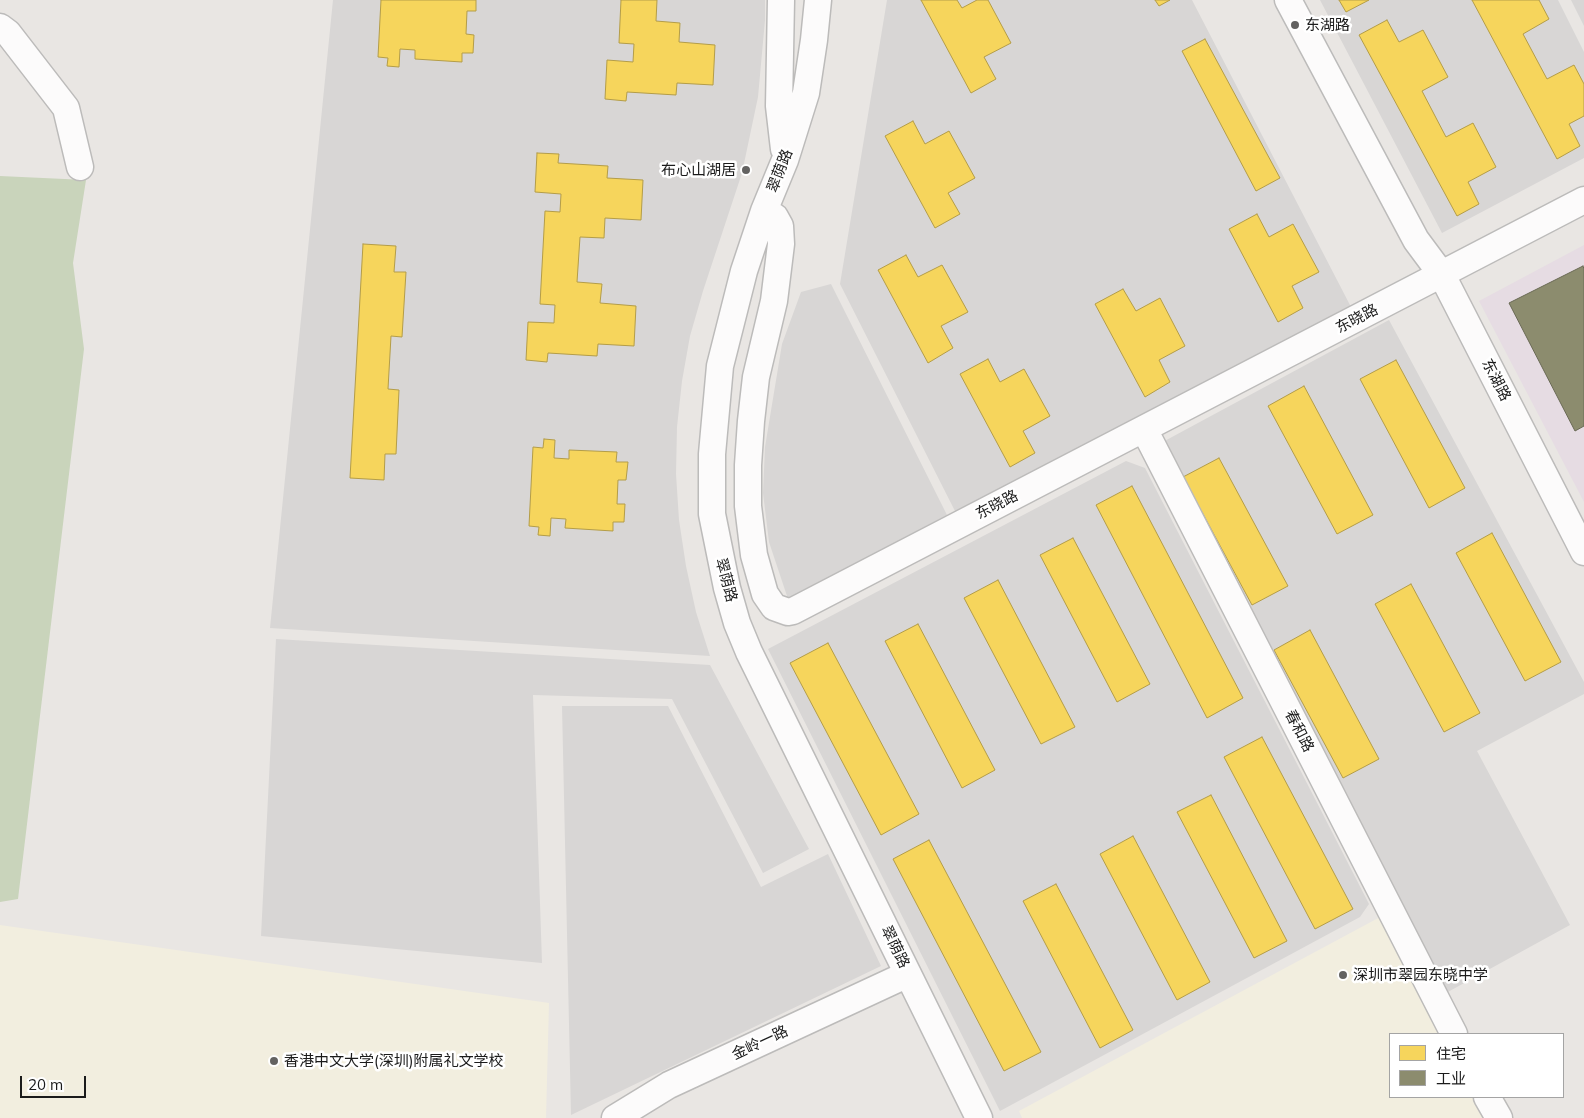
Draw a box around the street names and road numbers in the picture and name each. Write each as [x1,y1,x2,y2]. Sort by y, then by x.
street label: 翠荫路 [764,147,796,195]
street label: 东晓路 [1333,301,1381,337]
street label: 东湖路 [1478,356,1514,404]
street label: 东晓路 [973,487,1021,523]
street label: 翠荫路 [711,556,741,604]
street label: 春和路 [1281,707,1317,755]
street label: 翠荫路 [877,923,913,971]
street label: 金岭一路 [729,1022,791,1064]

